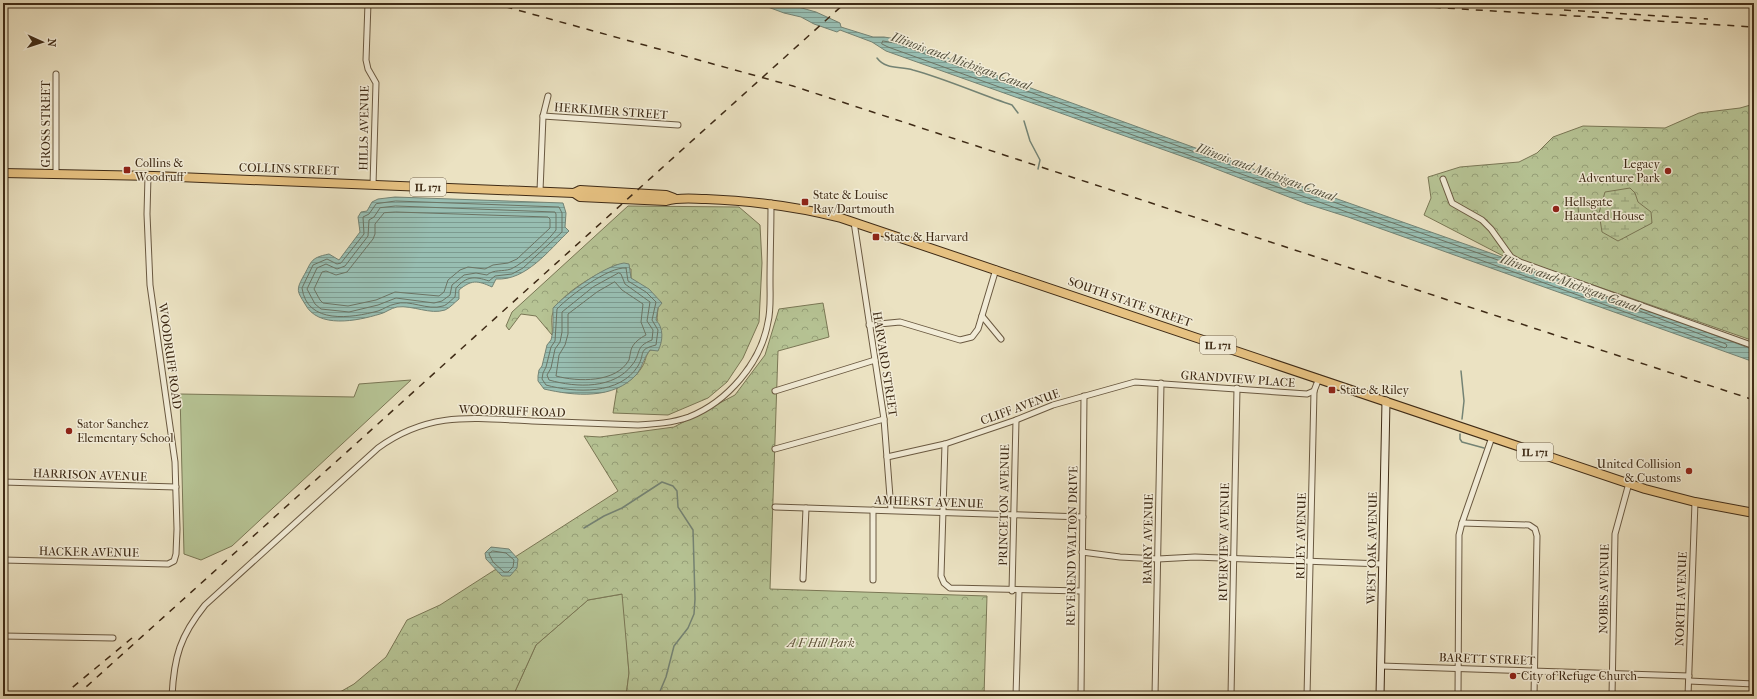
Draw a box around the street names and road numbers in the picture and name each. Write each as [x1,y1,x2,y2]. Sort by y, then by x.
street label: GROSS STREET [39,80,53,168]
street label: HILLS AVENUE [356,85,372,171]
street label: HERKIMER STREET [554,100,669,122]
street label: COLLINS STREET [239,160,340,178]
road number: IL 171 [410,178,446,196]
street label: SOUTH STATE STREET [1066,274,1195,330]
street label: WOODRUFF ROAD [155,301,184,410]
street label: HARVARD STREET [870,310,900,418]
road number: IL 171 [1200,336,1236,354]
street label: GRANDVIEW PLACE [1180,368,1296,390]
street label: CLIFF AVENUE [978,386,1062,428]
street label: WOODRUFF ROAD [457,402,566,420]
road number: IL 171 [1517,443,1553,461]
street label: PRINCETON AVENUE [996,444,1012,566]
street label: HARRISON AVENUE [33,466,147,484]
street label: REVEREND WALTON DRIVE [1064,466,1080,626]
street label: RIVERVIEW AVENUE [1216,483,1232,601]
street label: WEST OAK AVENUE [1364,492,1380,605]
street label: AMHERST AVENUE [873,493,984,511]
street label: BARRY AVENUE [1140,493,1156,585]
street label: RILEY AVENUE [1293,493,1309,579]
street label: HACKER AVENUE [39,544,139,560]
street label: NOBES AVENUE [1596,544,1612,634]
street label: NORTH AVENUE [1672,551,1690,647]
street label: BARETT STREET [1439,650,1536,668]

